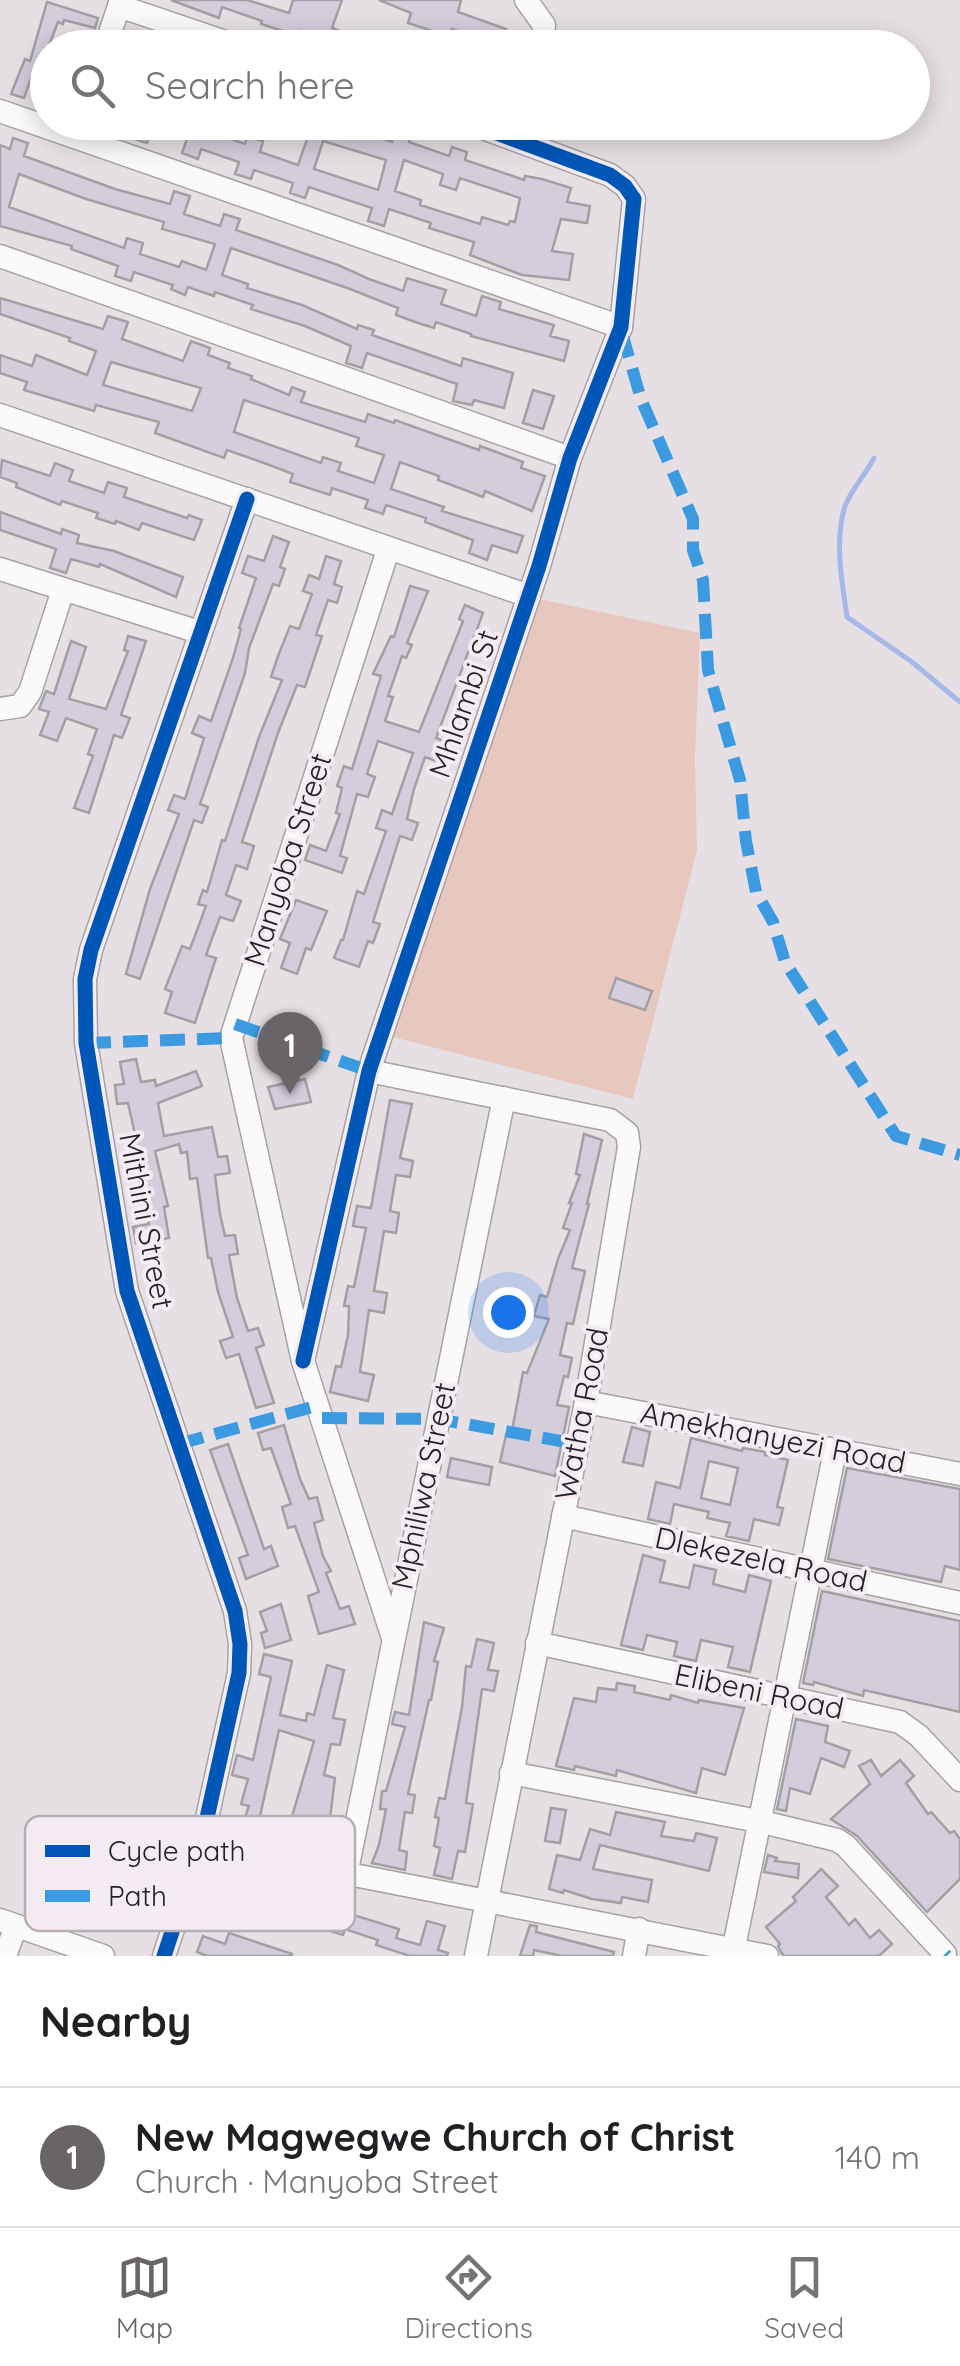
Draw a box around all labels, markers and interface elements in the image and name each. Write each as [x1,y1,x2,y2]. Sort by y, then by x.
search box [30,30,930,140]
icon: search [65,58,120,113]
text: Search here [145,61,355,109]
street label: Mhlambi St [420,625,506,783]
street label: Manyoba Street [235,748,339,971]
pin: 1 [258,1012,322,1094]
street label: Mithini Street [111,1129,183,1312]
your location [483,1287,534,1338]
street label: Watha Road [546,1324,616,1503]
street label: Mphiliwa Street [383,1379,464,1593]
street label: Amekhanyezi Road [637,1393,909,1481]
street label: Dlekezela Road [652,1518,871,1600]
street label: Elibeni Road [671,1655,847,1727]
legend [25,1816,355,1931]
text: Cycle path [108,1833,246,1868]
text: Path [108,1878,167,1913]
text: Nearby [40,1995,191,2048]
text: New Magwegwe Church of Christ [135,2113,735,2161]
text: 1 [66,2137,79,2177]
text: 140 m [835,2137,920,2177]
text: Church · Manyoba Street [135,2161,499,2201]
tab: Map [116,2250,173,2345]
tab: Directions [404,2250,533,2345]
tab: Saved [764,2250,844,2345]

